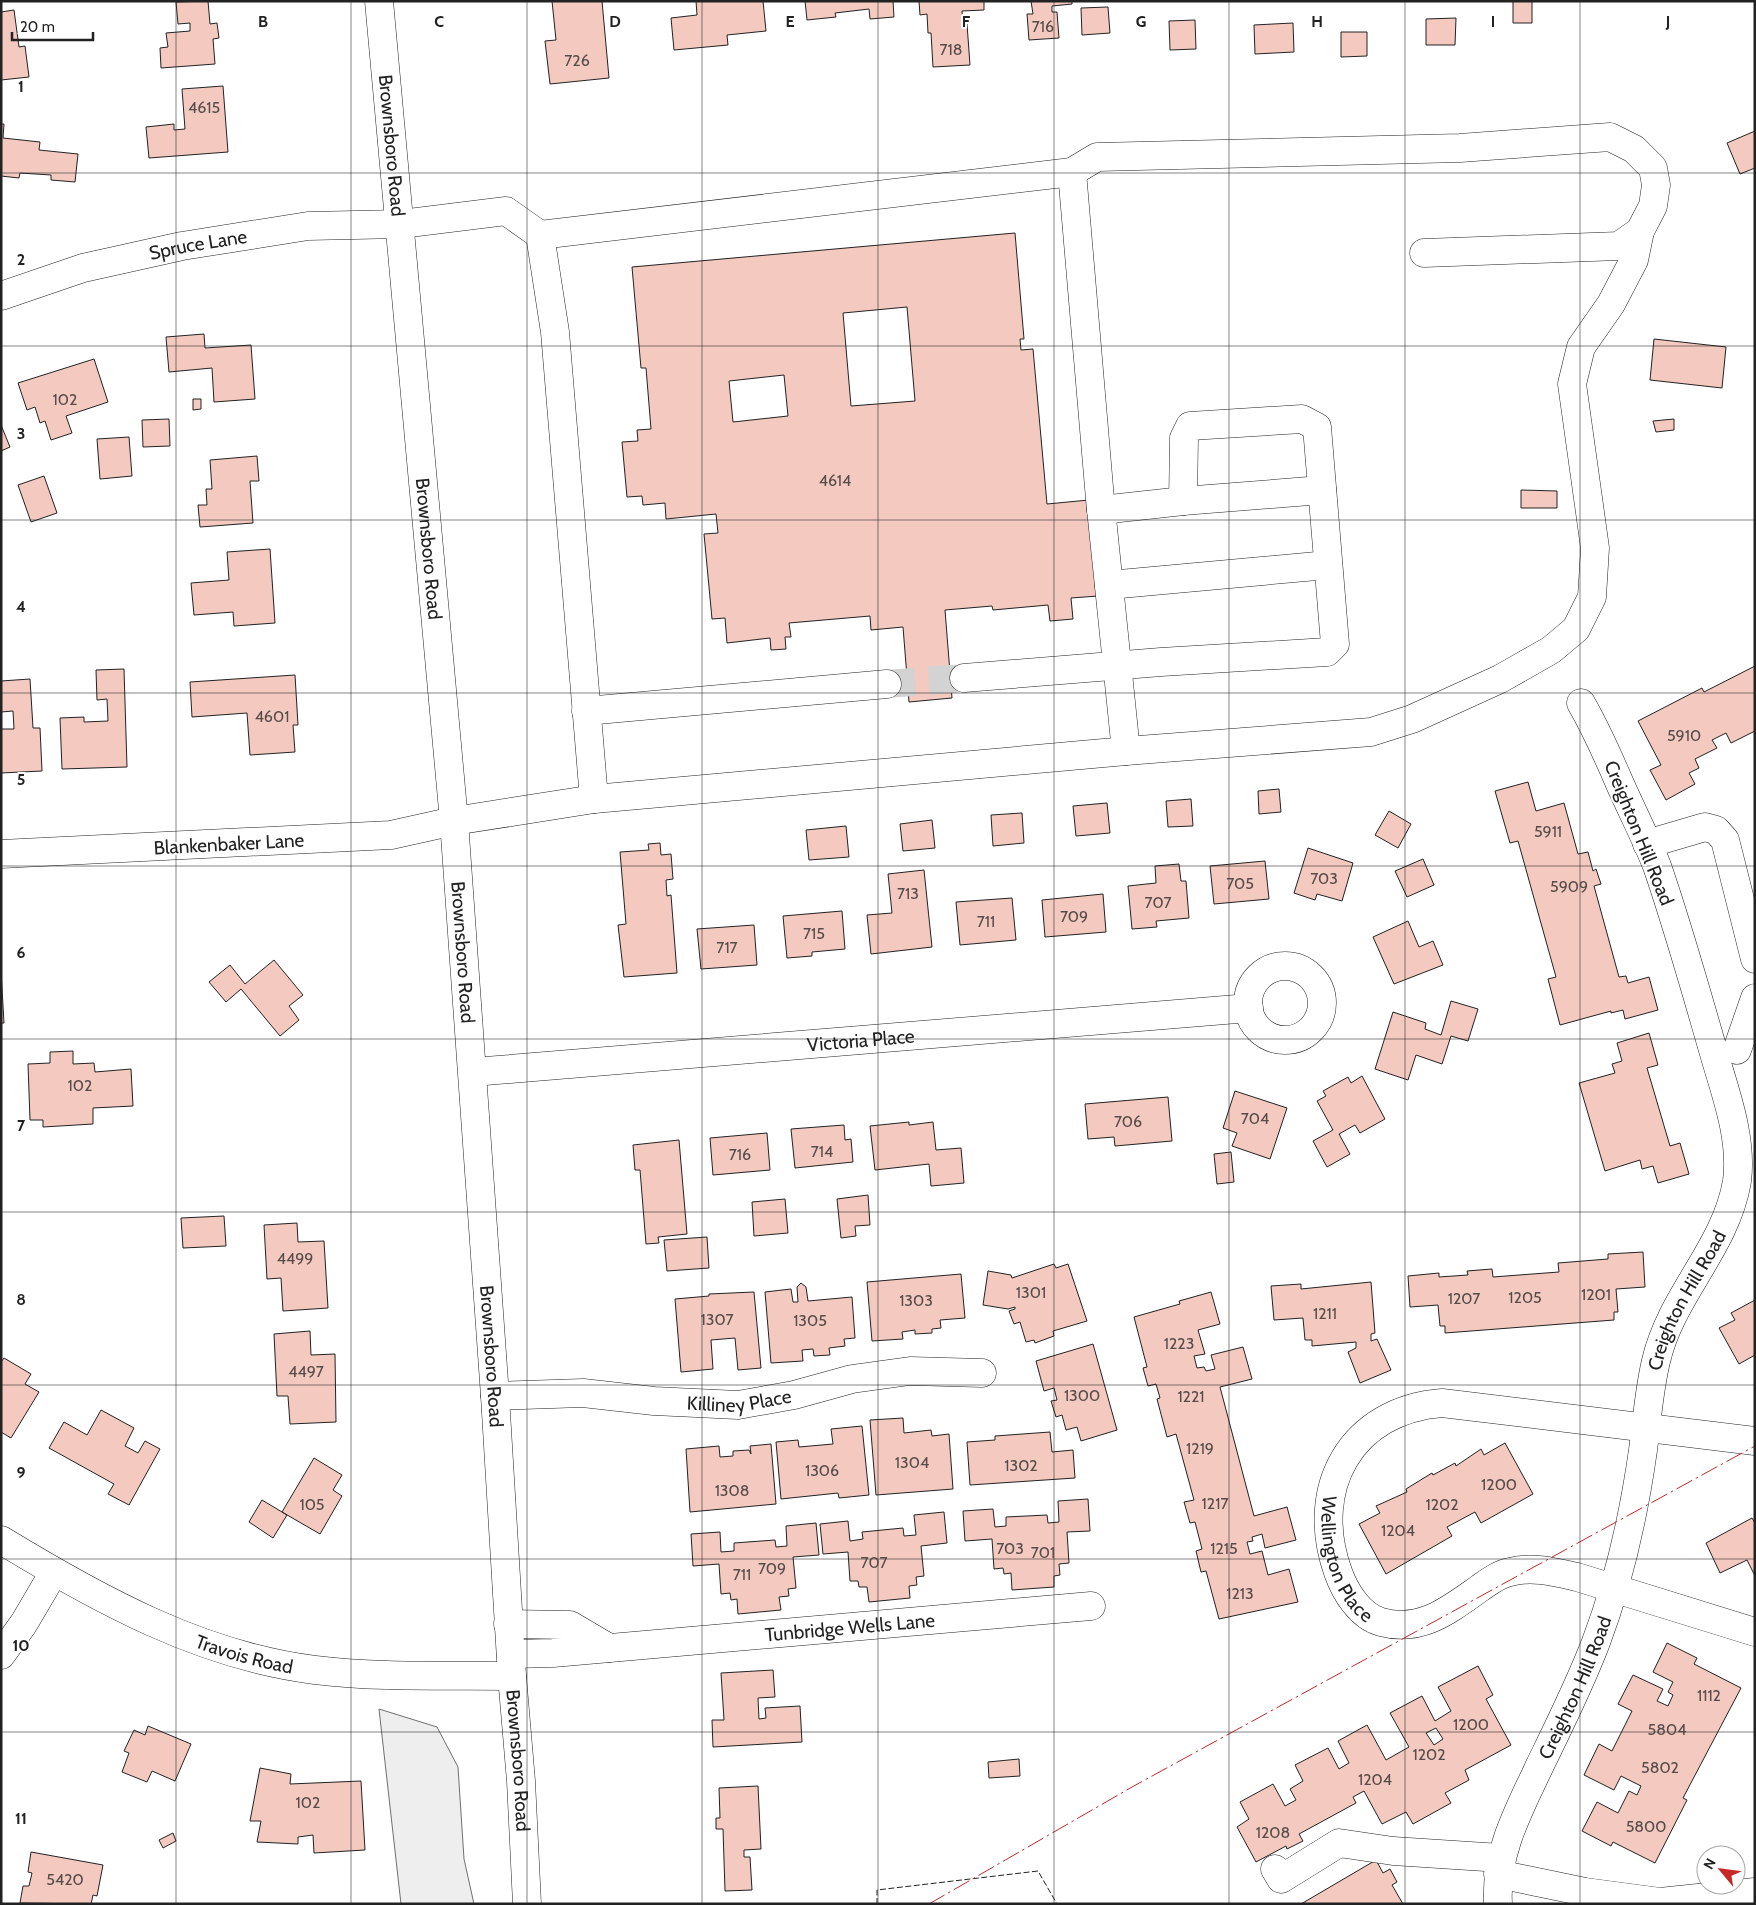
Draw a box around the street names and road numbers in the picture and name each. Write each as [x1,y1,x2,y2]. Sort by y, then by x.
street label: Brownsboro Road [374,73,410,217]
street label: Spruce Lane [147,224,249,265]
street label: Brownsboro Road [411,477,447,621]
street label: Creighton Hill Road [1599,757,1679,909]
street label: Blankenbaker Lane [153,829,305,859]
street label: Brownsboro Road [447,880,480,1024]
street label: Victoria Place [806,1024,916,1056]
street label: Creighton Hill Road [1643,1226,1730,1373]
street label: Brownsboro Road [476,1284,508,1428]
street label: Killiney Place [686,1384,793,1417]
street label: Wellington Place [1317,1494,1378,1627]
street label: Tunbridge Wells Lane [764,1608,936,1646]
street label: Creighton Hill Road [1533,1613,1616,1763]
street label: Travois Road [192,1629,295,1678]
street label: Brownsboro Road [502,1688,535,1832]

